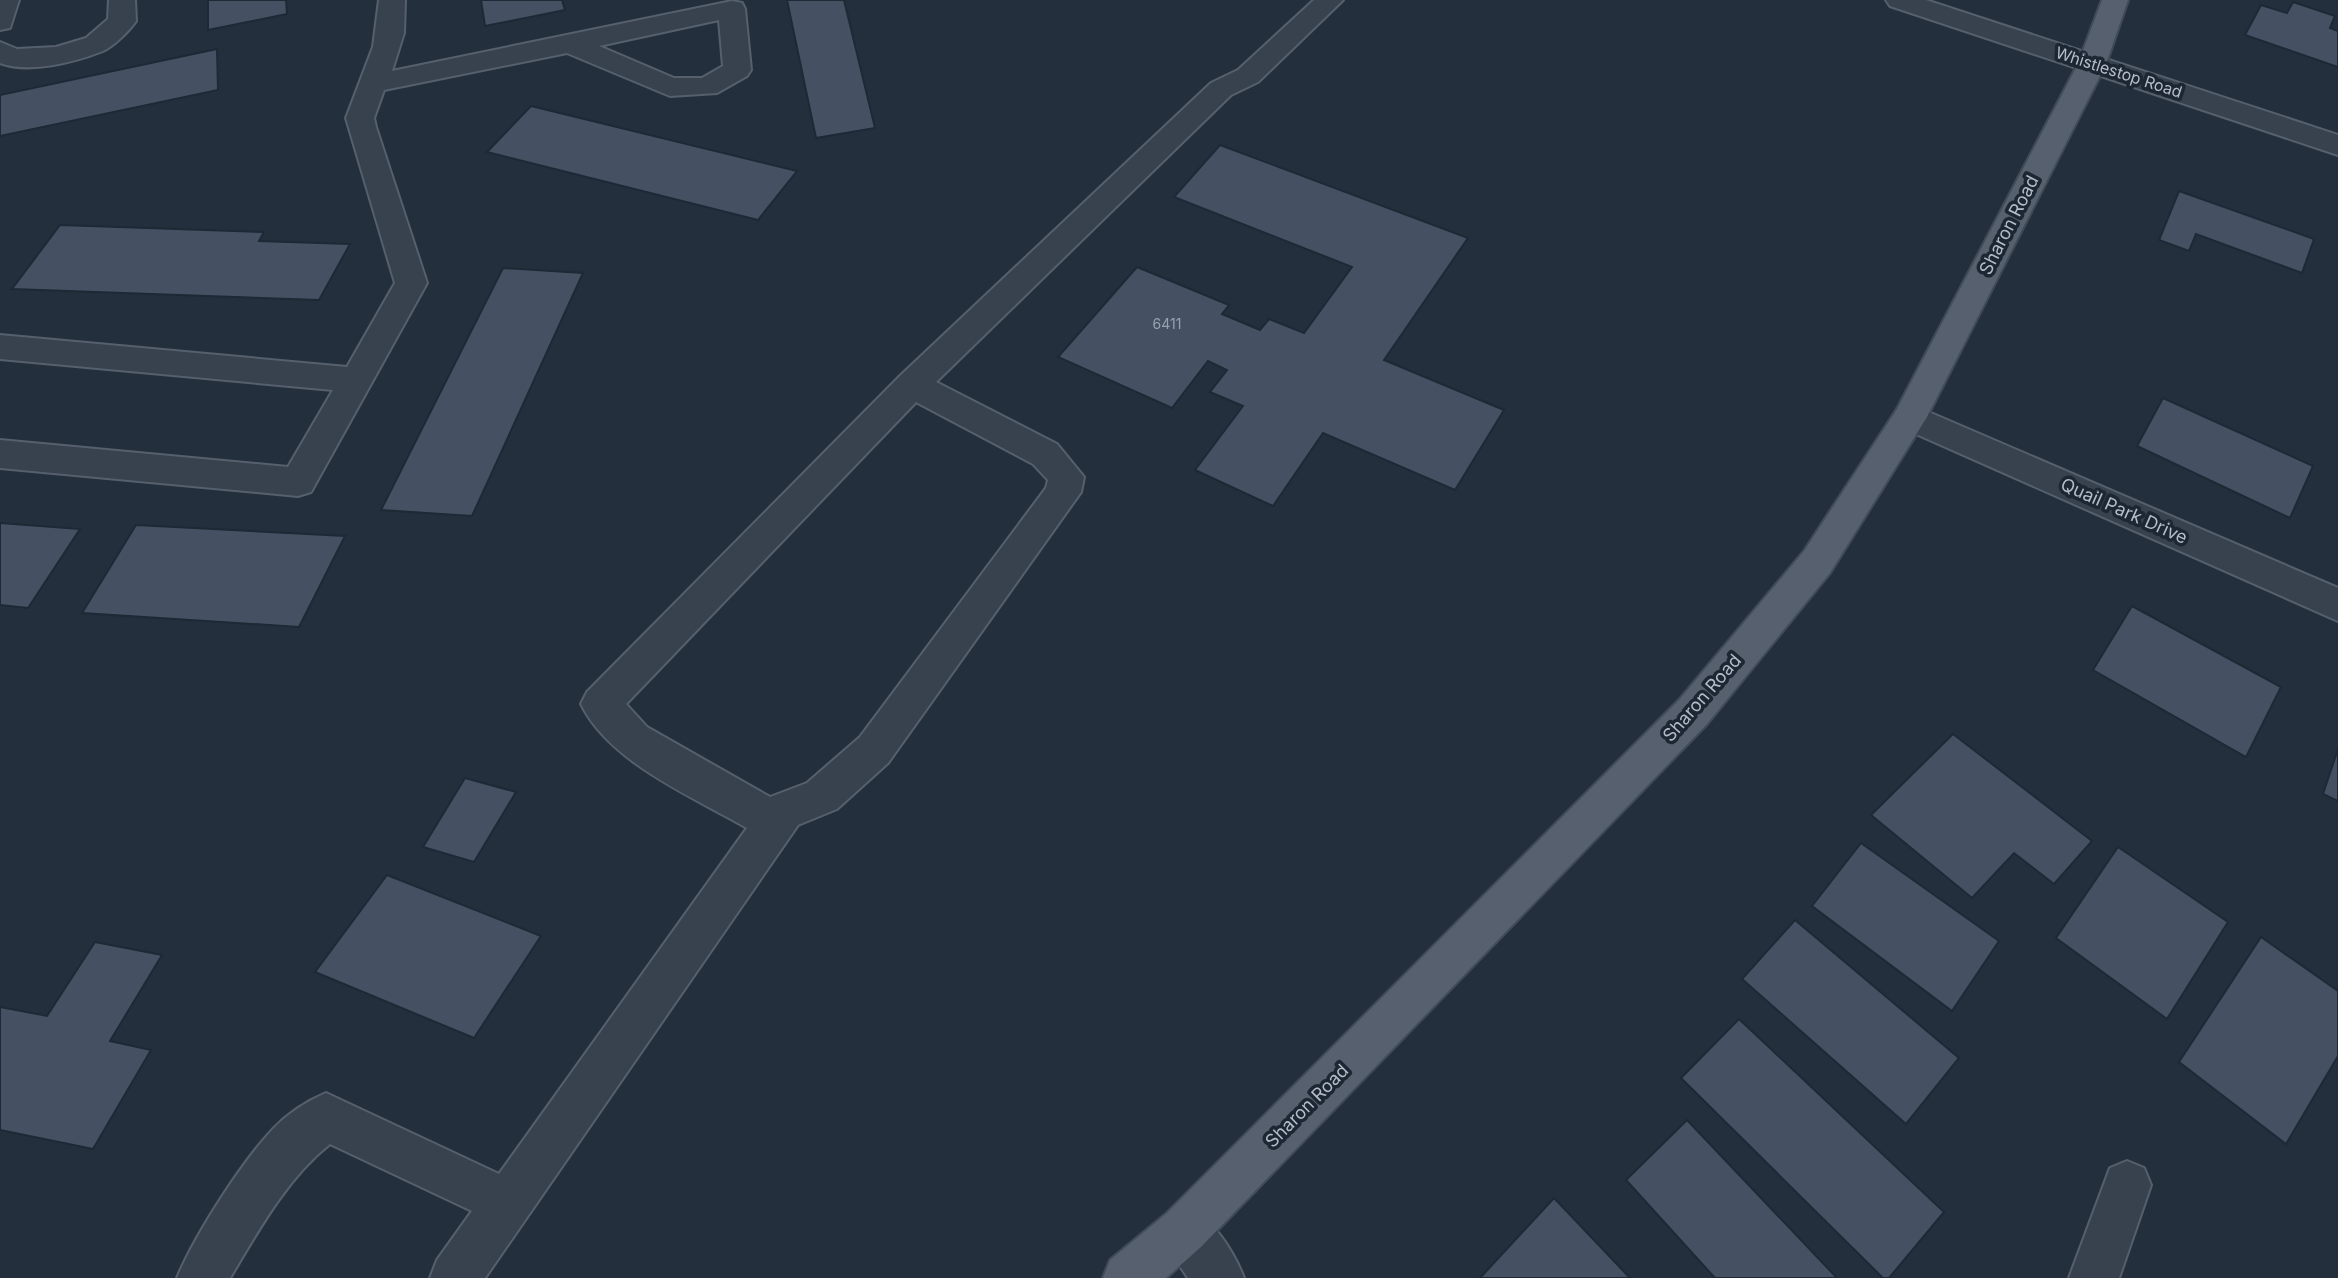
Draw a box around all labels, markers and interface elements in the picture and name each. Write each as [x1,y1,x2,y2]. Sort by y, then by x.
street label: Whistlestop Road [2053,42,2185,102]
street label: Sharon Road [1975,172,2043,278]
house number: 6411 [1153,315,1181,332]
street label: Quail Park Drive [2058,473,2191,548]
street label: Sharon Road [1658,650,1745,746]
street label: Sharon Road [1261,1060,1352,1151]

